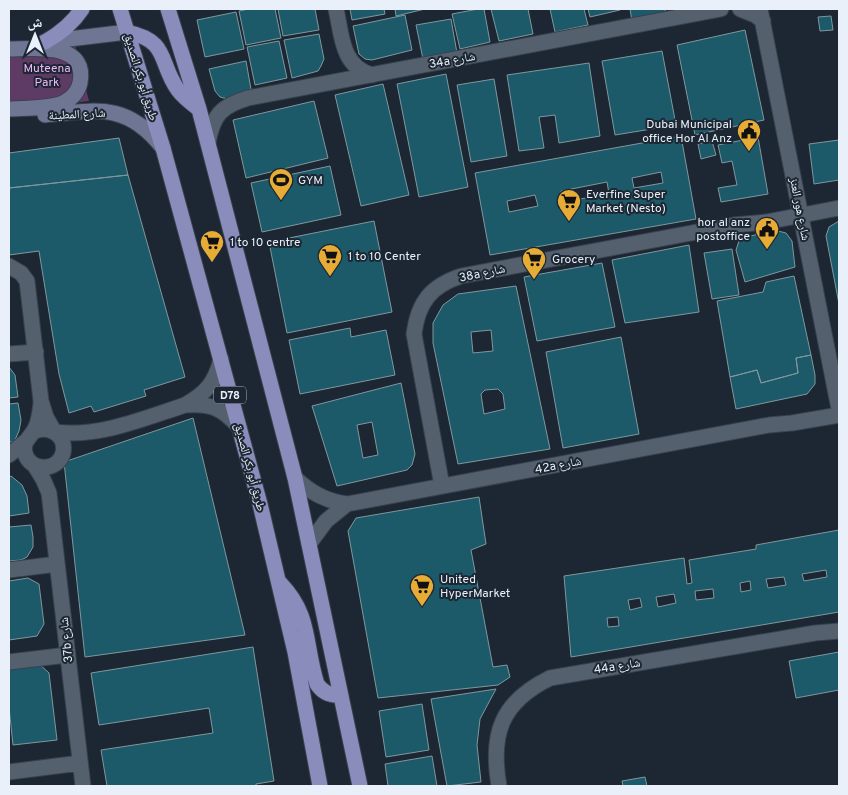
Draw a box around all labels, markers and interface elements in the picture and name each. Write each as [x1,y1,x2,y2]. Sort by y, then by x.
north arrow [10,10,60,60]
text: ش [28,15,43,32]
street label: طريق أبو بكر الصديق [119,32,161,123]
street label: 34a شارع [428,49,477,73]
park label: Muteena Park [23,61,71,91]
street label: شارع المطينة [48,106,106,124]
place label: Dubai Municipal office Hor Al Anz [642,117,732,147]
public building icon: Dubai Municipal office Hor Al Anz [736,118,762,152]
sports icon: GYM [268,167,294,201]
place label: GYM [298,173,323,189]
street label: شارع هور العنز [785,176,813,242]
place label: Everfine Super Market (Nesto) [586,187,666,217]
supermarket icon: Everfine Super Market (Nesto) [556,188,582,222]
place label: hor al anz postoffice [696,215,750,245]
public building icon: hor al anz postoffice [754,216,780,250]
supermarket icon: 1 to 10 centre [199,229,225,263]
place label: 1 to 10 centre [230,235,300,251]
supermarket icon: 1 to 10 Center [317,243,343,277]
supermarket icon: Grocery [521,246,547,280]
place label: 1 to 10 Center [348,249,421,265]
place label: Grocery [552,252,595,268]
street label: 38a شارع [458,261,507,287]
road number: D78 [214,386,246,404]
street label: طريق أبو بكر الصديق [230,421,269,513]
street label: 42a شارع [534,454,583,478]
place label: United HyperMarket [440,572,510,602]
supermarket icon: United HyperMarket [409,573,435,607]
street label: 37b شارع [57,616,77,663]
street label: 44a شارع [593,655,642,679]

